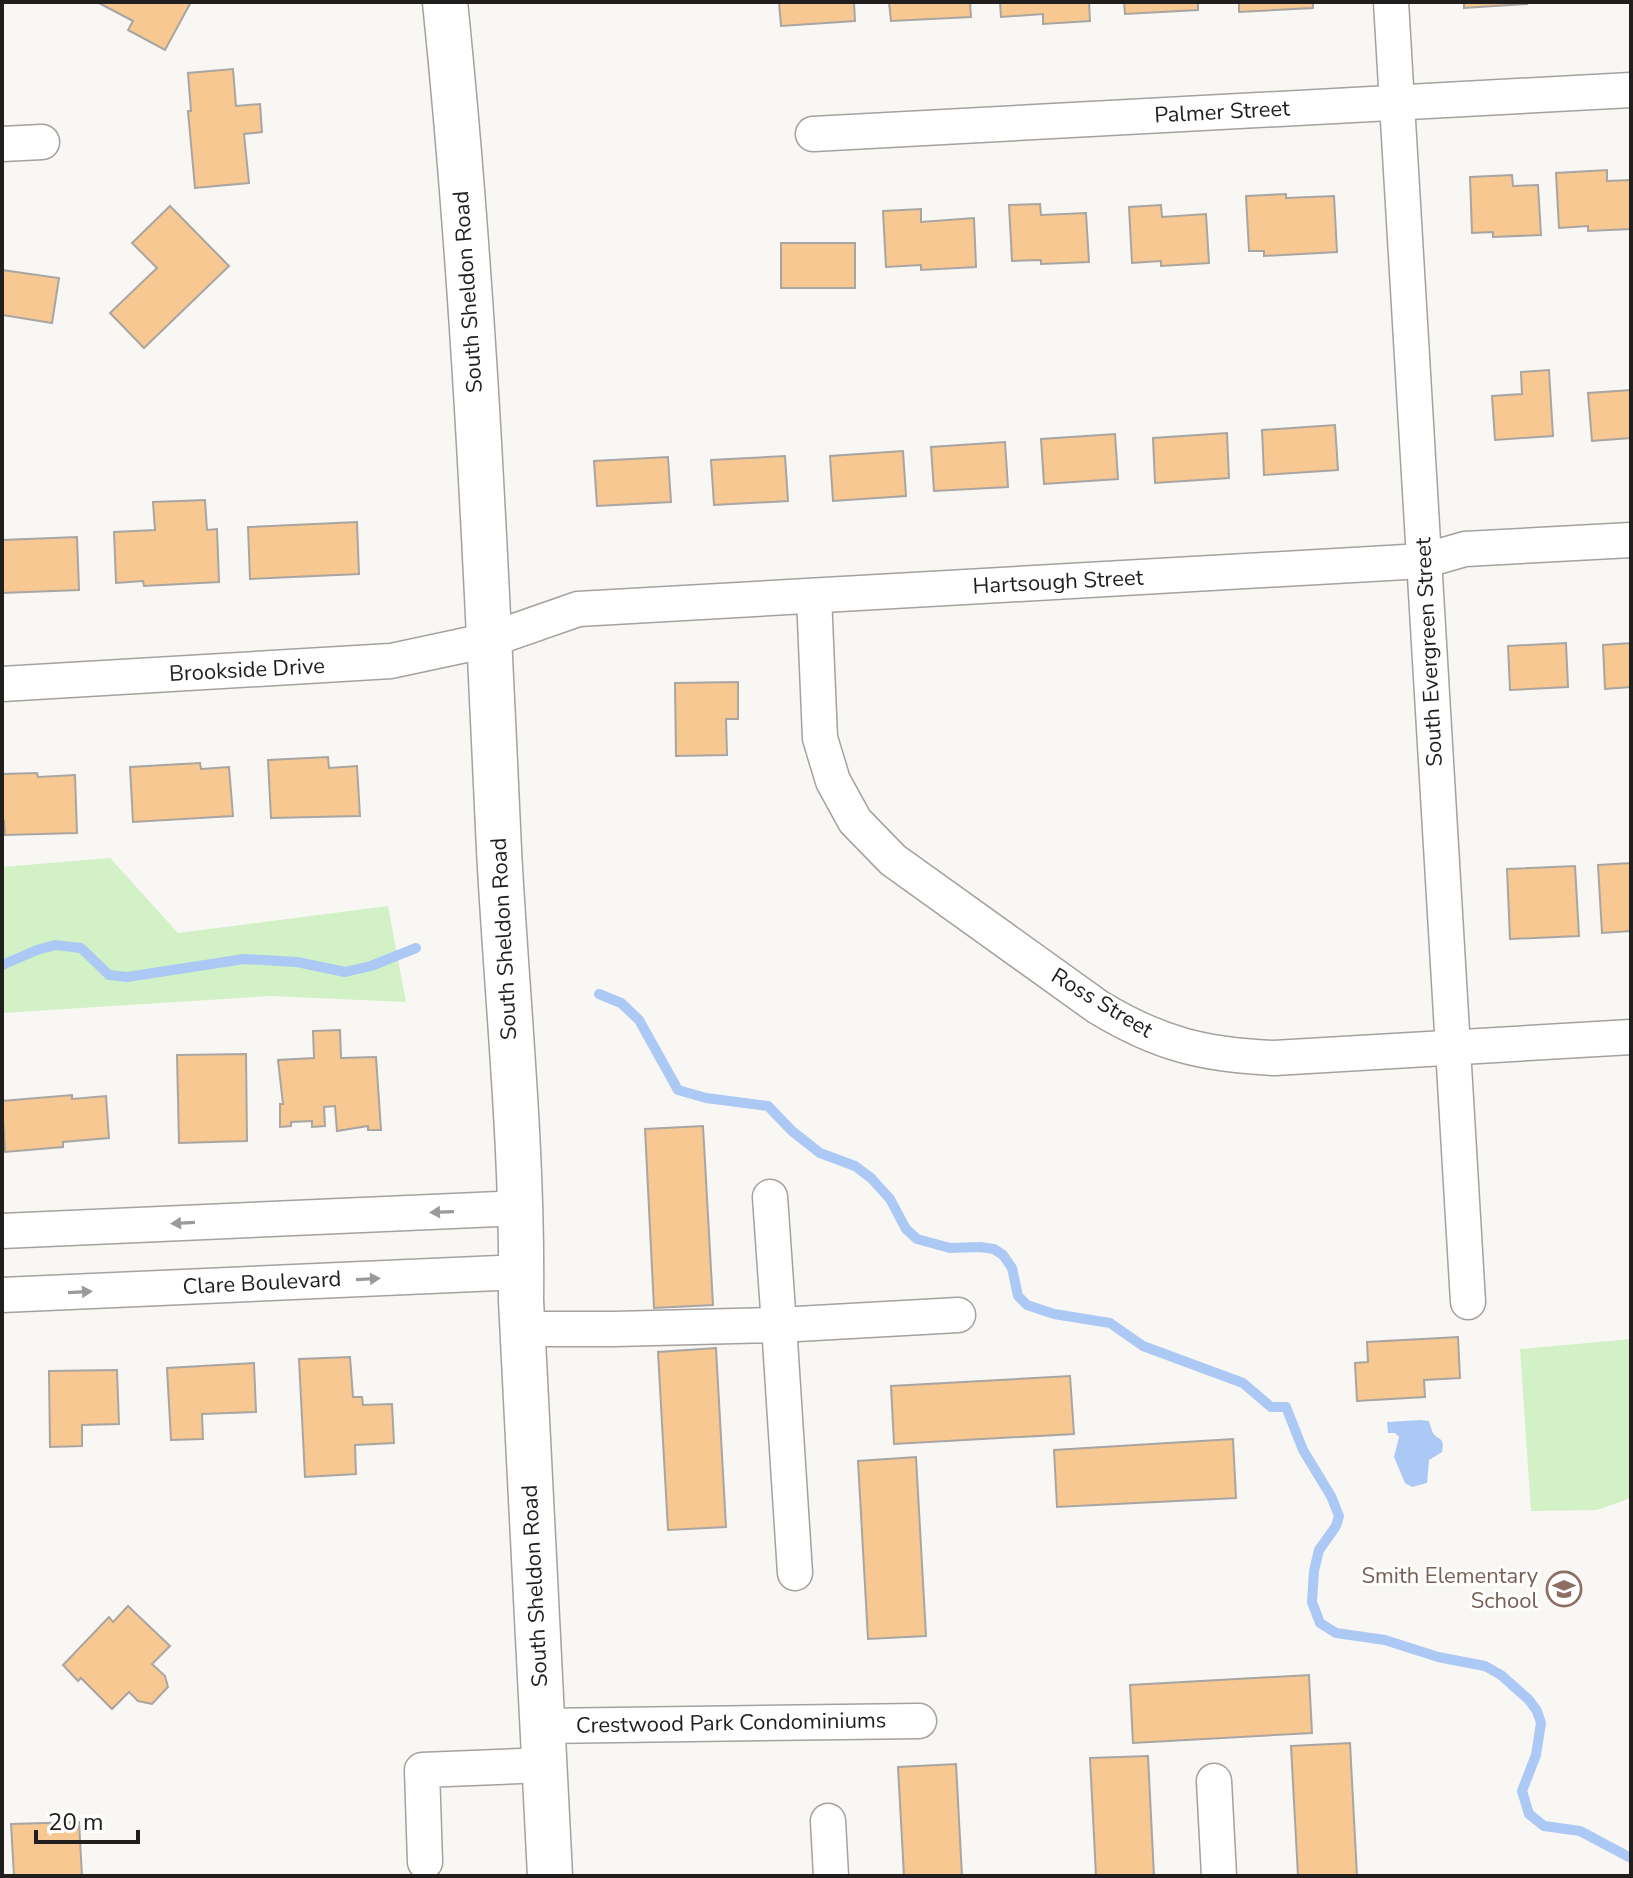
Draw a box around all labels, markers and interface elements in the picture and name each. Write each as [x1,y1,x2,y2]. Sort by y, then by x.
street label: Palmer Street [1153,93,1291,131]
street label: South Sheldon Road [446,190,490,394]
street label: South Evergreen Street [1408,536,1450,767]
street label: Hartsough Street [972,563,1144,601]
street label: Brookside Drive [168,651,326,689]
street label: South Sheldon Road [484,837,524,1041]
street label: Ross Street [1046,961,1159,1045]
one-way arrow [429,1205,454,1218]
one-way arrow [170,1217,195,1230]
street label: Clare Boulevard [182,1264,342,1302]
one-way arrow [356,1272,381,1285]
one-way arrow [68,1285,93,1298]
street label: South Sheldon Road [515,1484,555,1688]
place label: Smith Elementary School [1362,1561,1539,1616]
school or university icon: Smith Elementary School [1545,1570,1583,1608]
street label: Crestwood Park Condominiums [575,1705,887,1741]
scale bar [36,1794,138,1844]
text: 20 m [48,1806,104,1838]

